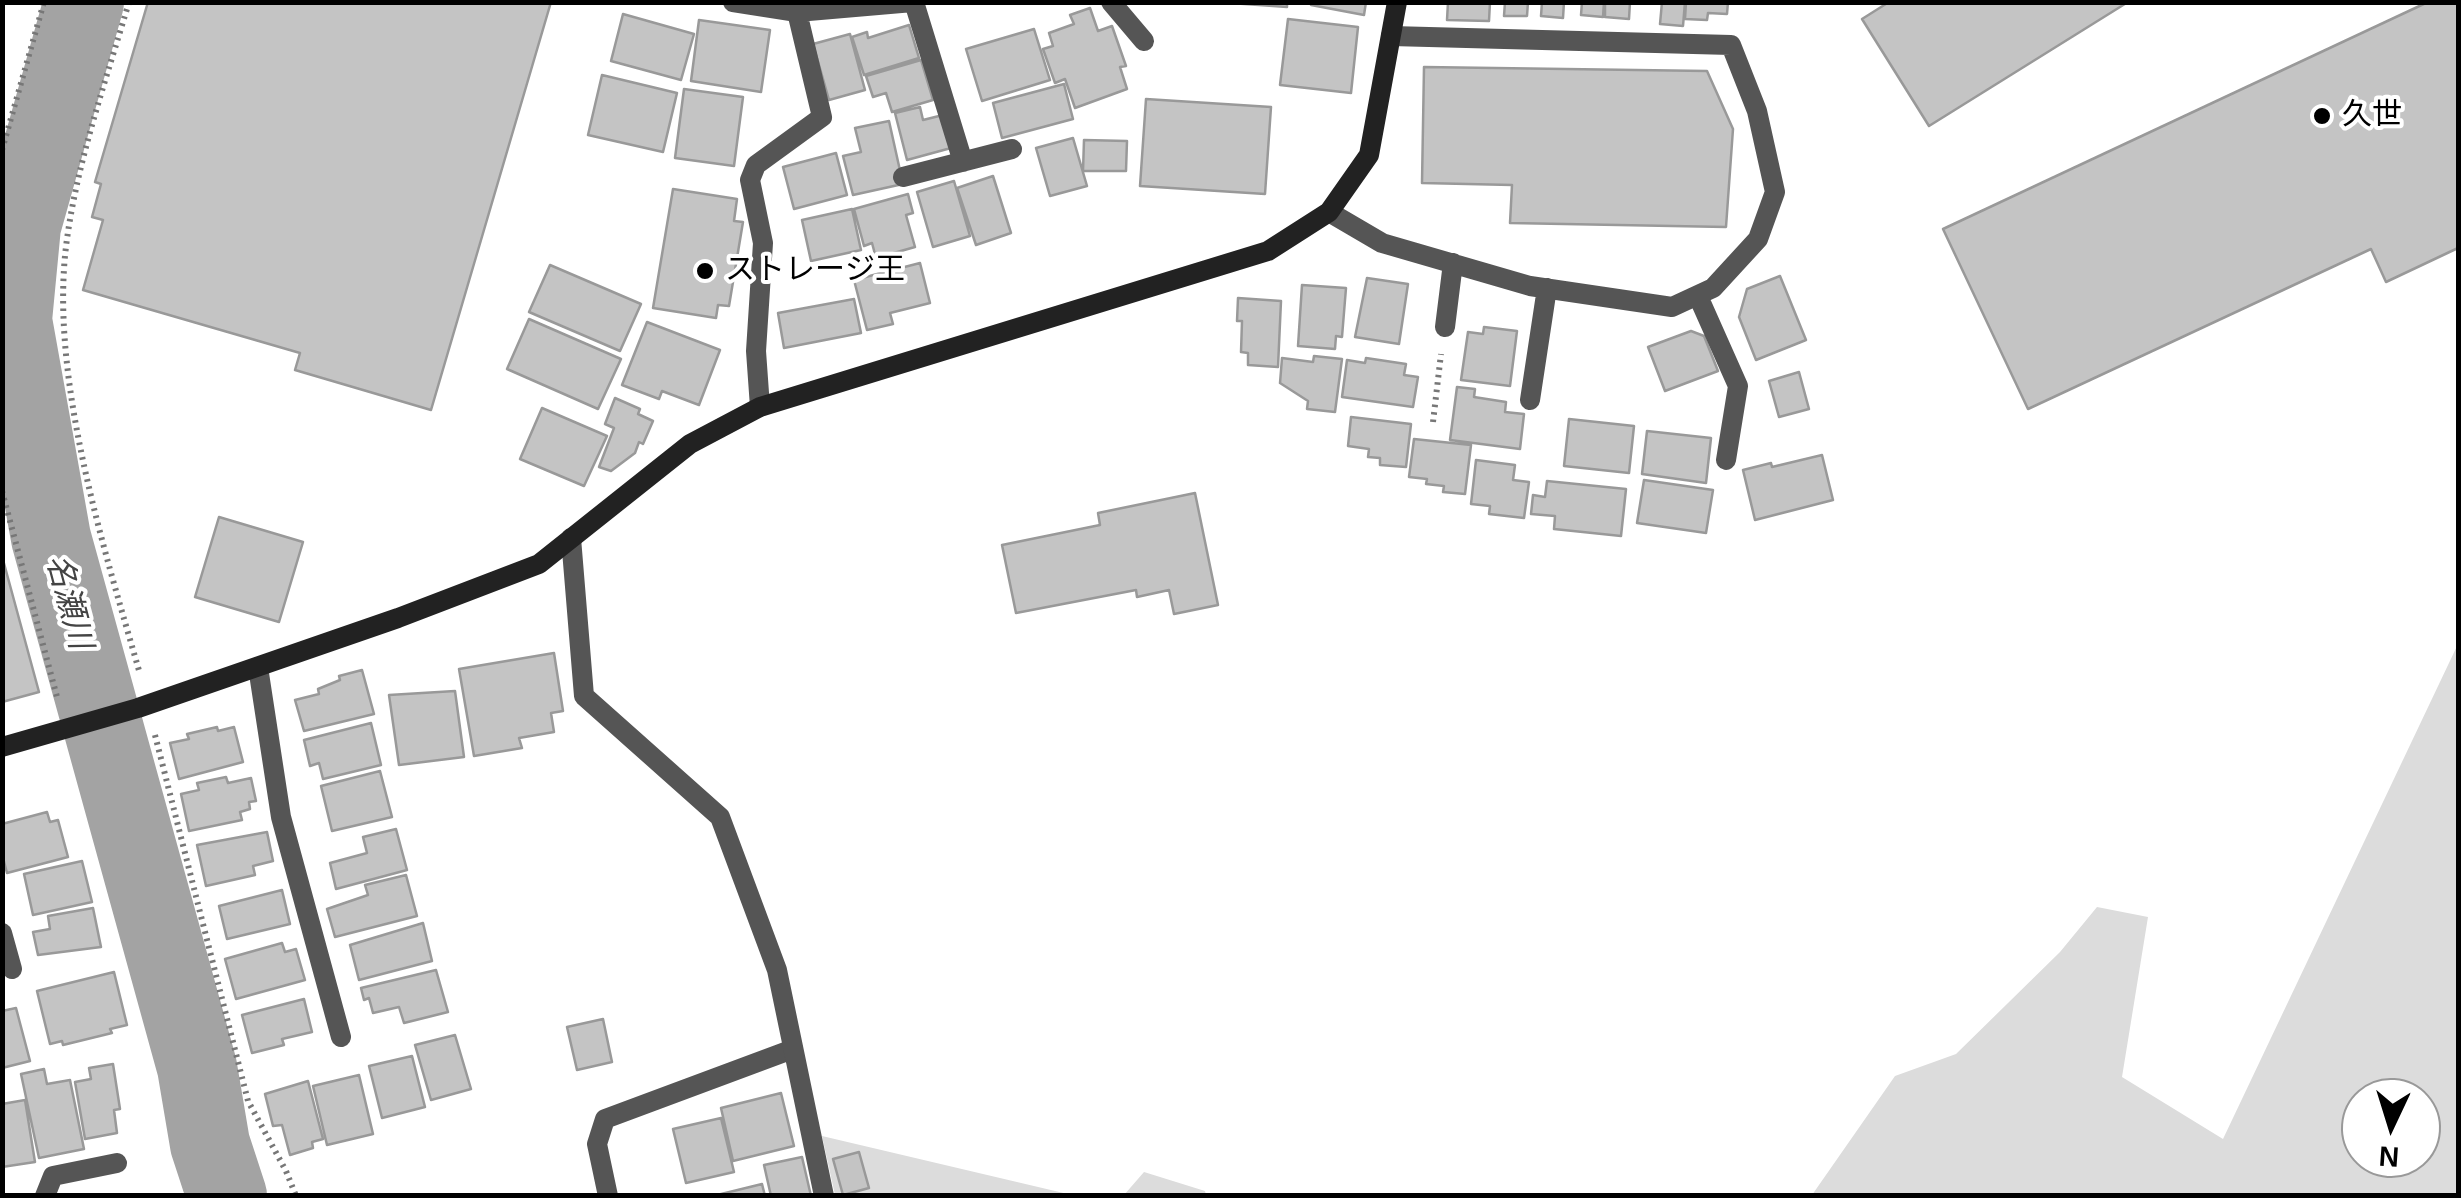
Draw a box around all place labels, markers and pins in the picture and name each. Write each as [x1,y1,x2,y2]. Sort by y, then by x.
place label: 久世 [2342,98,2402,134]
marker: 久世 [2311,105,2333,127]
place label: ストレージ王 [725,253,905,289]
marker: ストレージ王 [694,260,716,282]

